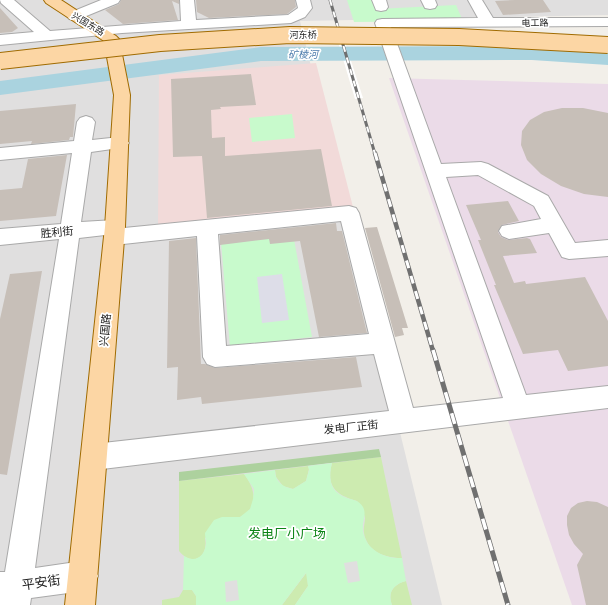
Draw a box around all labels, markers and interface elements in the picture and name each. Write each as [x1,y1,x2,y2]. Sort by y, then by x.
street label: 兴国东路 [69,10,107,39]
street label: 电工路 [521,17,549,30]
street label: 河东桥 [289,29,317,42]
water label: 矿棱河 [288,48,320,62]
street label: 胜利街 [40,224,74,241]
street label: 兴国路 [97,313,114,347]
street label: 发电厂正街 [323,417,379,438]
park label: 发电厂小广场 [248,525,326,543]
street label: 平安街 [21,571,62,595]

